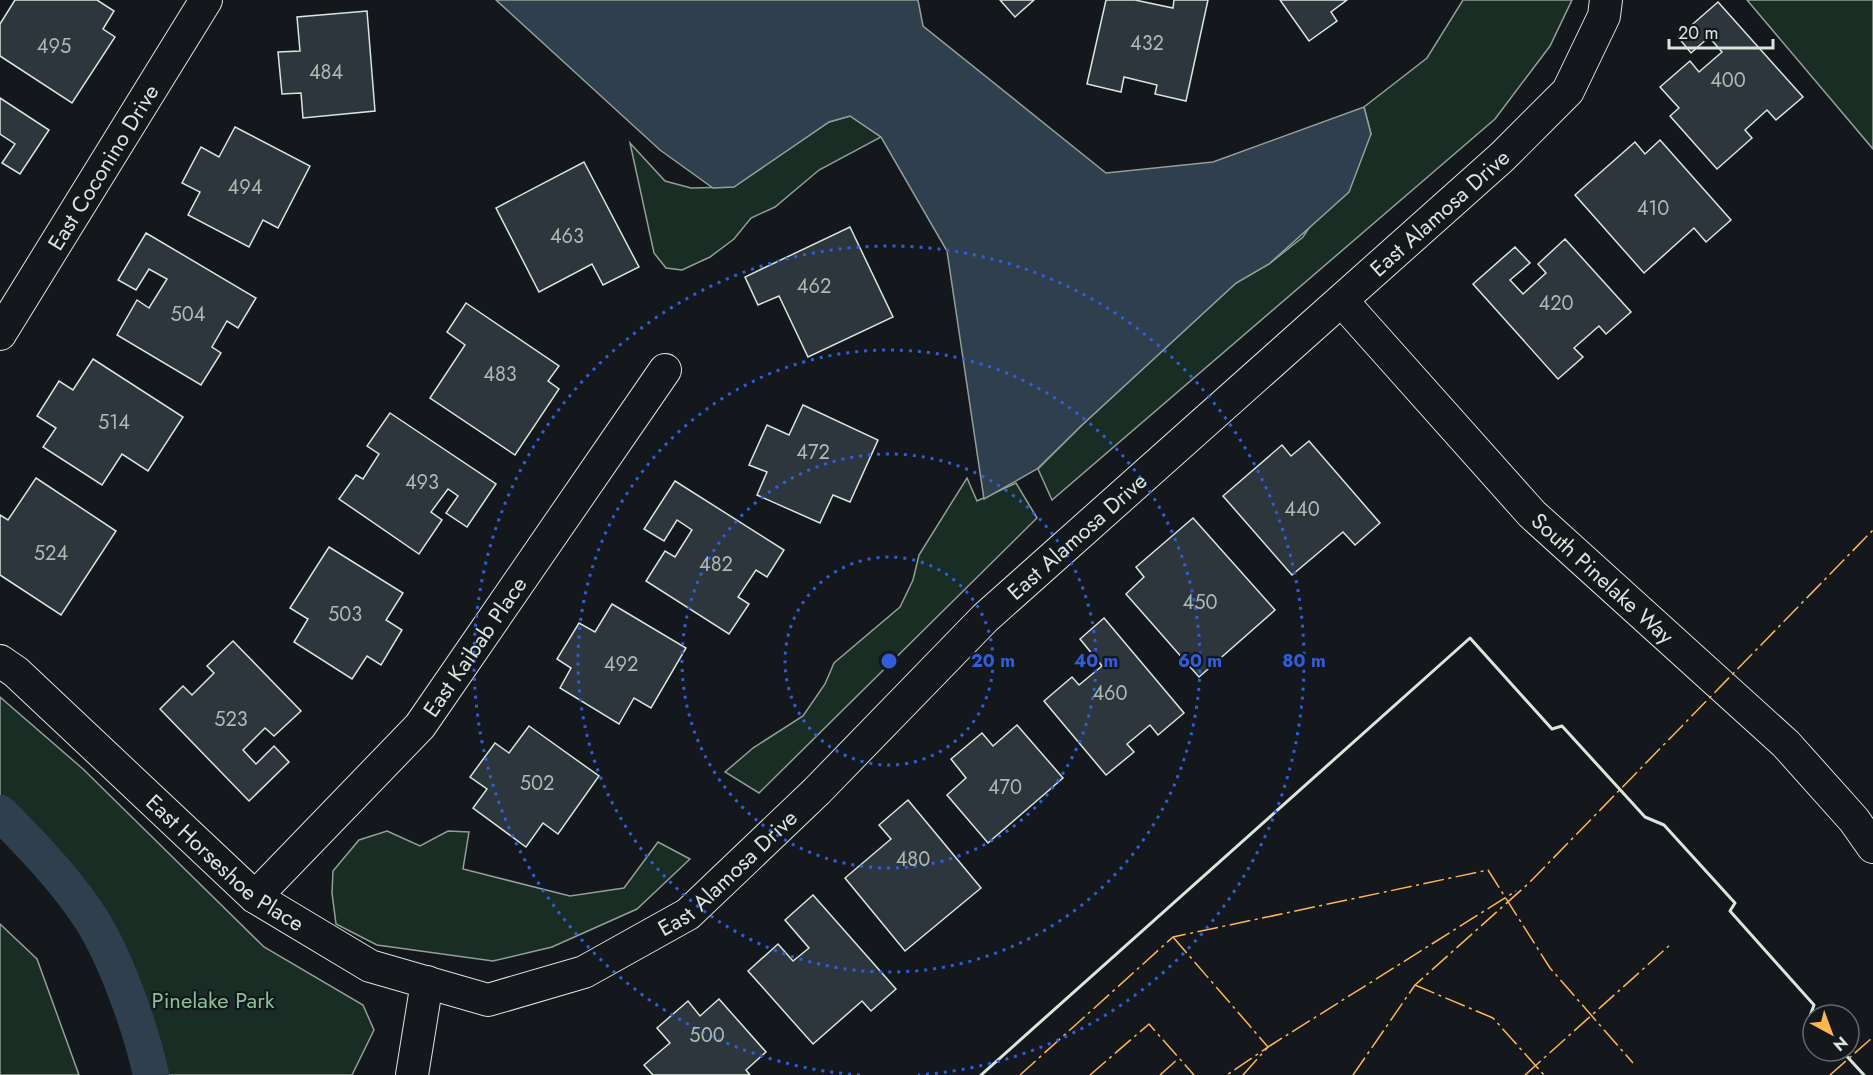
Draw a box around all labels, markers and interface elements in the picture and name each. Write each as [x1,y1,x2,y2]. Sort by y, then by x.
scale bar [1669,12,1772,50]
text: 20 m [1678,20,1718,46]
house number: 432 [1130,29,1164,58]
house number: 495 [37,32,71,61]
house number: 484 [309,58,343,87]
house number: 400 [1710,66,1746,95]
street label: East Coconino Drive [40,78,166,256]
street label: East Alamosa Drive [1362,142,1517,284]
house number: 494 [228,173,263,202]
house number: 410 [1637,194,1669,223]
house number: 463 [550,222,584,251]
house number: 462 [797,272,831,301]
house number: 420 [1538,289,1574,318]
house number: 504 [171,300,206,329]
house number: 483 [483,360,517,389]
house number: 514 [98,408,130,437]
house number: 472 [796,438,830,467]
street label: East Alamosa Drive [1000,465,1154,607]
house number: 493 [405,468,439,497]
house number: 440 [1284,495,1320,524]
street label: South Pinelake Way [1524,505,1681,651]
house number: 524 [34,539,68,568]
house number: 482 [699,550,733,579]
street label: East Kaibab Place [415,570,534,723]
house number: 450 [1183,588,1217,617]
house number: 503 [328,600,362,629]
text: 20 m [971,648,1015,674]
text: 40 m [1074,648,1118,674]
text: 60 m [1178,648,1222,674]
text: 80 m [1282,648,1326,674]
house number: 492 [604,650,638,679]
centre of rings [879,651,899,671]
house number: 460 [1092,679,1128,708]
house number: 523 [214,705,248,734]
house number: 502 [520,769,554,798]
house number: 470 [988,773,1022,802]
street label: East Horseshoe Place [139,787,310,939]
street label: East Alamosa Drive [652,802,804,944]
house number: 480 [896,845,930,874]
park label: Pinelake Park [152,984,275,1016]
north arrow [1801,1003,1861,1063]
house number: 500 [689,1021,725,1050]
text: N [1828,1031,1853,1057]

